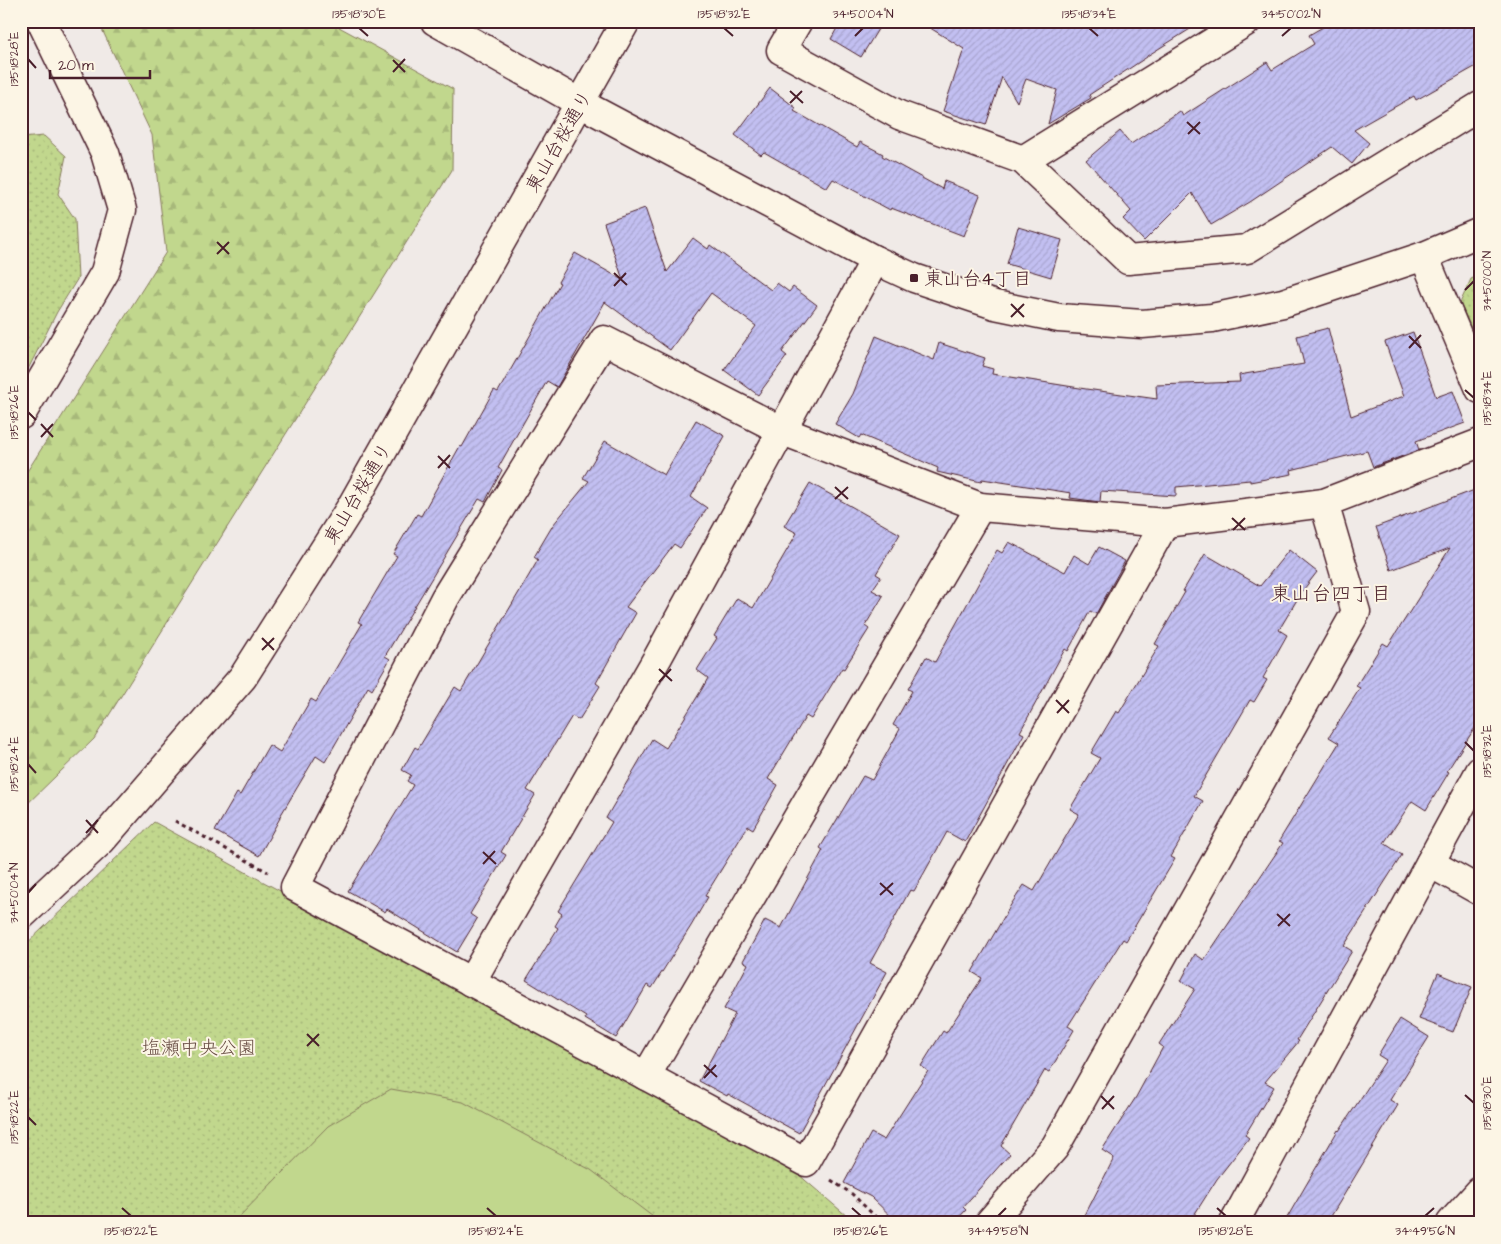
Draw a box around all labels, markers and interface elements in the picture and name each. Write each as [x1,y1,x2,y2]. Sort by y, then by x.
text: 135°18'30"E [332,6,386,23]
text: 135°18'32"E [698,6,750,23]
text: 34°50'04"N [832,6,894,23]
text: 135°18'34"E [1062,6,1116,23]
text: 34°50'02"N [1261,6,1321,23]
text: 135°18'28"E [6,32,23,86]
scale bar [50,48,150,80]
text: 20 m [58,55,94,76]
street label: 東山台桜通り [519,86,599,198]
text: 34°50'00"N [1479,250,1496,311]
place label: 東山台4丁目 [924,266,1032,293]
marker: 東山台4丁目 [908,272,920,284]
text: 135°18'34"E [1479,371,1496,425]
text: 135°18'26"E [6,385,23,439]
street label: 東山台桜通り [317,438,399,550]
district label: 東山台四丁目 [1271,580,1391,608]
text: 135°18'32"E [1479,725,1496,777]
text: 135°18'24"E [6,736,23,792]
text: 34°50'04"N [6,862,23,924]
park label: 塩瀬中央公園 [142,1035,256,1062]
text: 135°18'30"E [1479,1076,1496,1130]
text: 135°18'22"E [6,1090,23,1144]
text: 135°18'22"E [104,1223,158,1240]
text: 135°18'24"E [468,1223,524,1240]
text: 135°18'26"E [834,1223,888,1240]
text: 34°49'58"N [968,1223,1029,1240]
text: 135°18'28"E [1199,1223,1253,1240]
text: 34°49'56"N [1395,1223,1456,1240]

